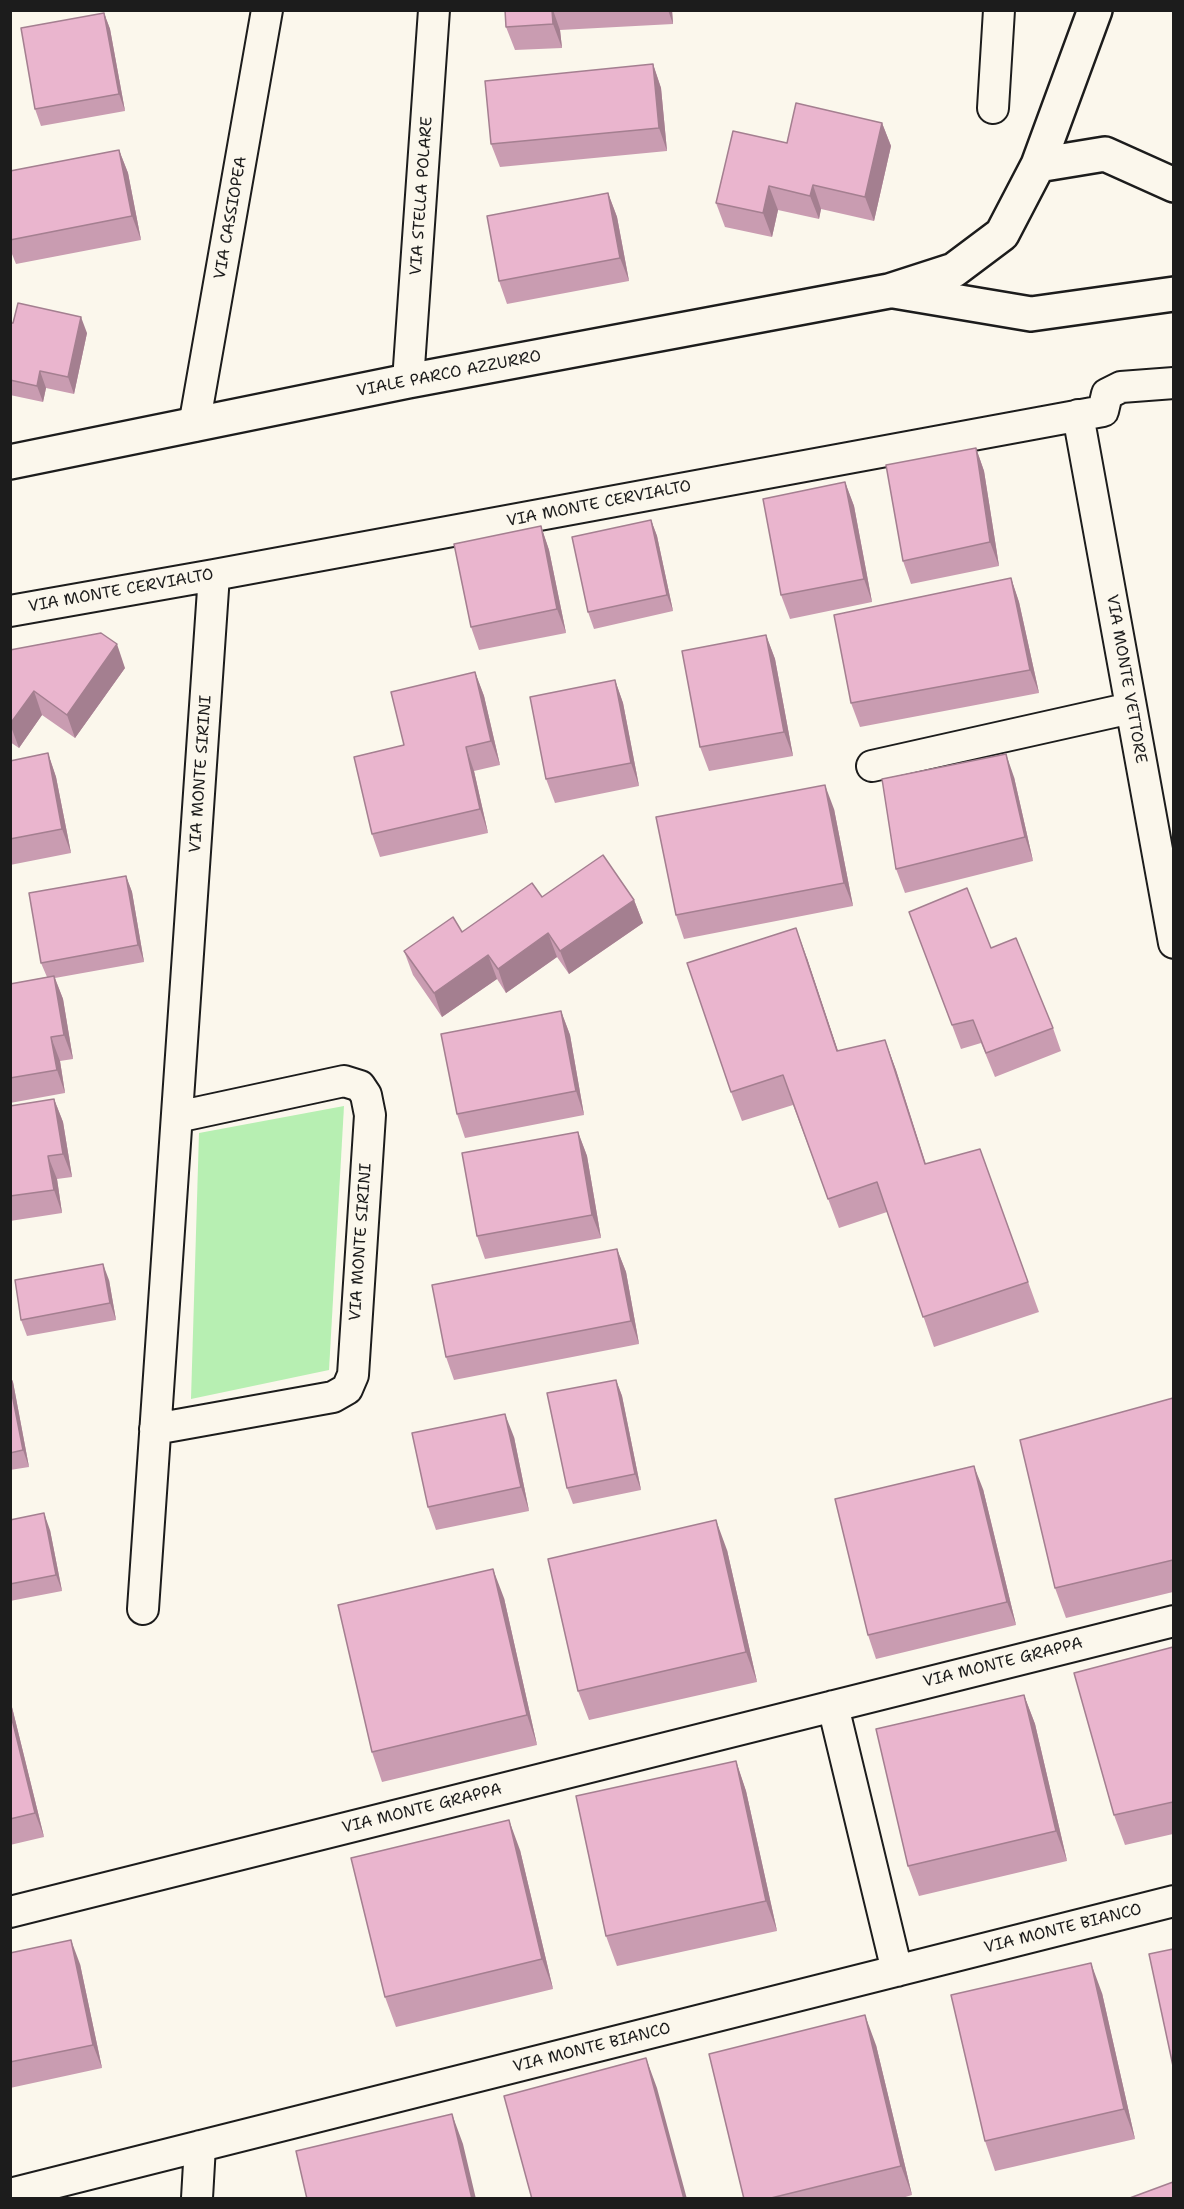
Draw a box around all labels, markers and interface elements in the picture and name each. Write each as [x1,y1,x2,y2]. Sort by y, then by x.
street label: VIA STELLA POLARE [407,116,437,276]
street label: VIA CASSIOPEA [211,155,251,281]
street label: VIALE PARCO AZZURRO [355,347,543,401]
street label: VIA MONTE CERVIALTO [505,477,693,531]
street label: VIA MONTE CERVIALTO [27,565,215,617]
street label: VIA MONTE VETTORE [1102,593,1150,765]
street label: VIA MONTE SIRINI [186,694,216,854]
street label: VIA MONTE SIRINI [346,1162,376,1322]
street label: VIA MONTE GRAPPA [921,1634,1085,1692]
street label: VIA MONTE GRAPPA [340,1780,504,1838]
street label: VIA MONTE BIANCO [982,1900,1144,1958]
street label: VIA MONTE BIANCO [511,2019,673,2077]

